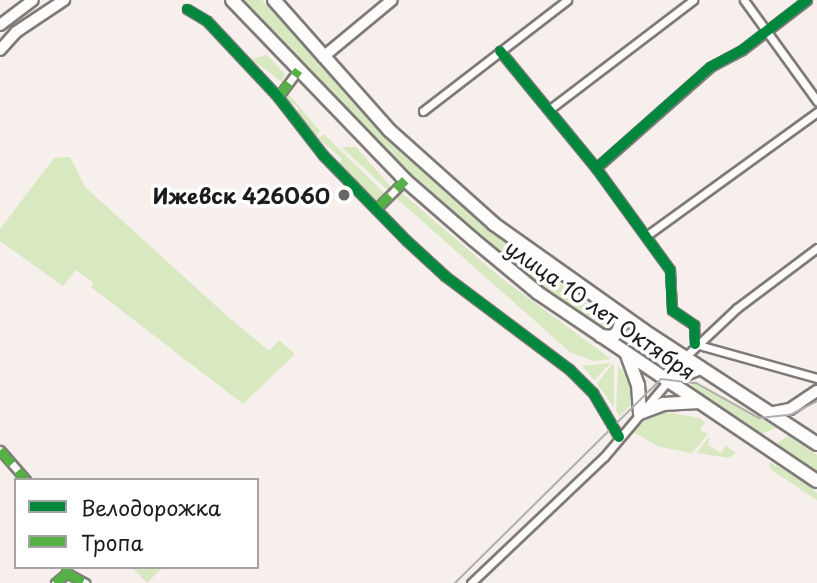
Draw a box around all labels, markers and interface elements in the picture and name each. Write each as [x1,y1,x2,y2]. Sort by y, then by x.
place label: Ижевск 426060 [152,182,330,208]
marker: Ижевск 426060 [336,187,352,203]
street label: улица 10 лет Октября [500,233,702,385]
legend [14,478,259,569]
text: Велодорожка [81,491,221,523]
text: Тропа [81,526,143,558]

